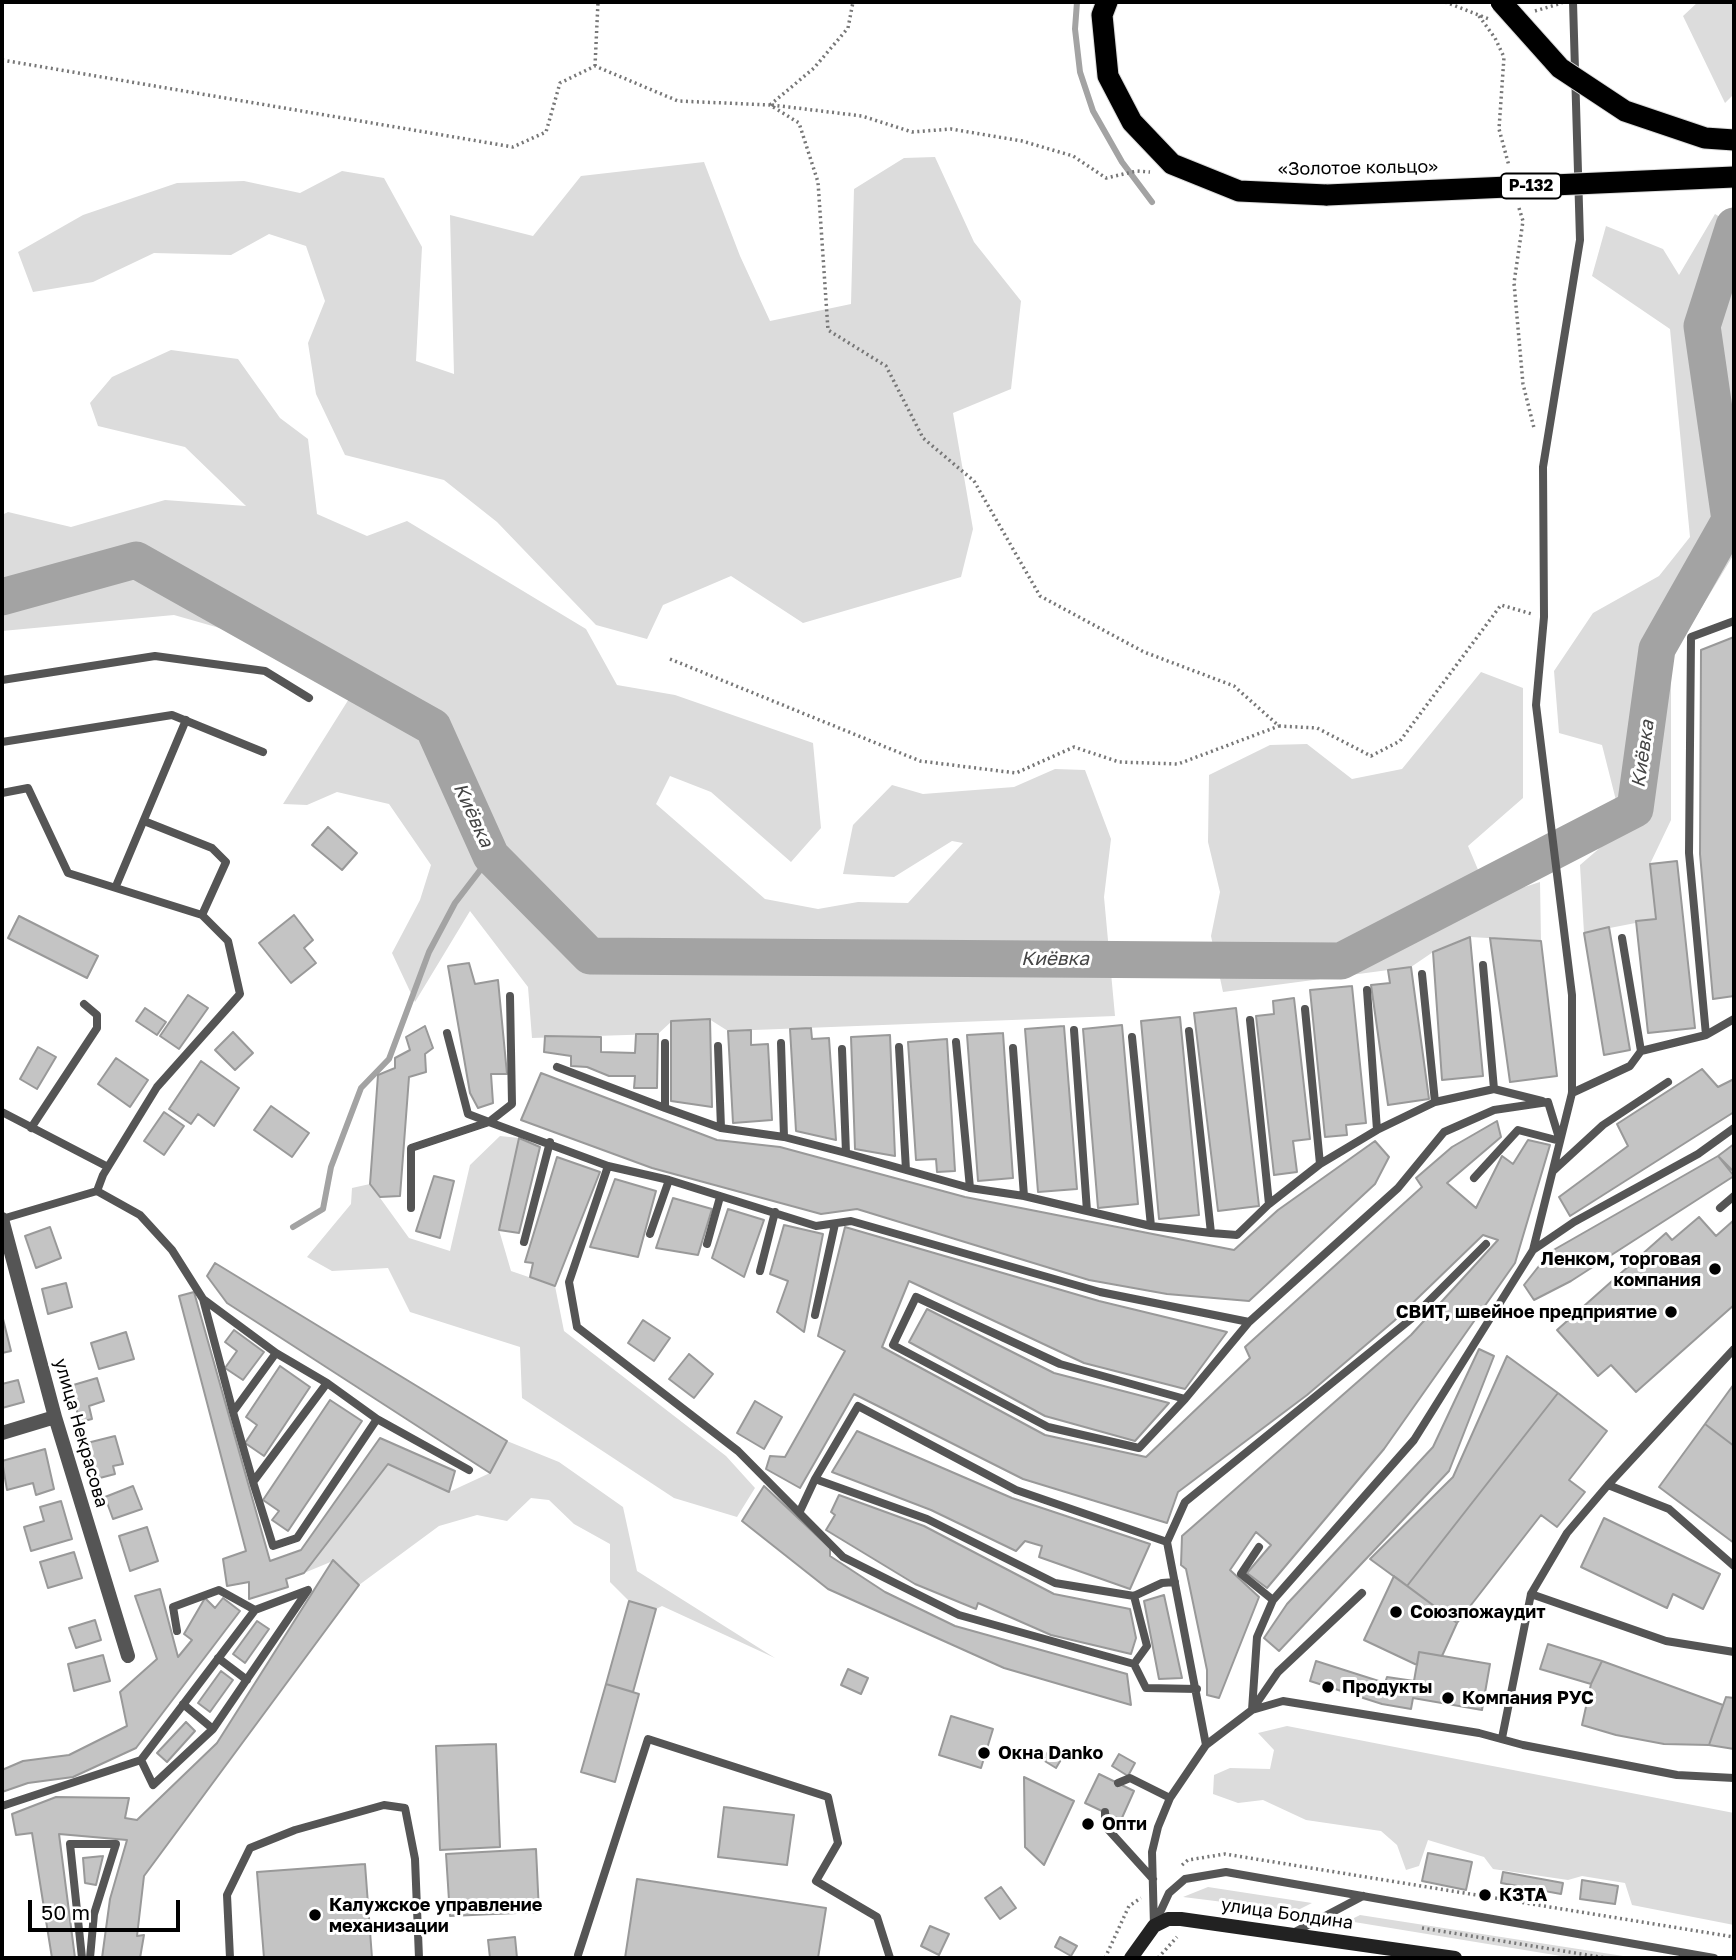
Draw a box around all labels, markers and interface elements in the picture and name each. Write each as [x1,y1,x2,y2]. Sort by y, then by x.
street label: «Золотое кольцо» [1278,156,1438,180]
road number: Р-132 [1501,174,1561,198]
water label: Киёвка [1627,719,1659,789]
water label: Киёвка [448,779,498,851]
water label: Киёвка [1021,948,1089,970]
place label: Ленком, торговая компания [1541,1248,1701,1290]
marker: Ленком, торговая компания [1707,1261,1723,1277]
place label: СВИТ, швейное предприятие [1396,1301,1657,1323]
marker: СВИТ, швейное предприятие [1663,1304,1679,1320]
street label: улица Некрасова [49,1356,113,1510]
place label: Союзпожаудит [1410,1601,1546,1623]
marker: Союзпожаудит [1388,1604,1404,1620]
place label: Продукты [1342,1676,1433,1698]
marker: Продукты [1320,1679,1336,1695]
place label: Компания РУС [1462,1687,1594,1709]
marker: Компания РУС [1440,1690,1456,1706]
place label: Окна Danko [998,1742,1103,1764]
marker: Окна Danko [976,1745,992,1761]
place label: Опти [1102,1813,1147,1835]
marker: Опти [1080,1816,1096,1832]
place label: КЗТА [1499,1884,1547,1906]
scale bar [32,1886,184,1930]
marker: КЗТА [1477,1887,1493,1903]
place label: Калужское управление механизации [329,1894,542,1937]
street label: улица Болдина [1219,1894,1355,1934]
text: 50 m [41,1899,90,1925]
marker: Калужское управление механизации [307,1907,323,1923]

